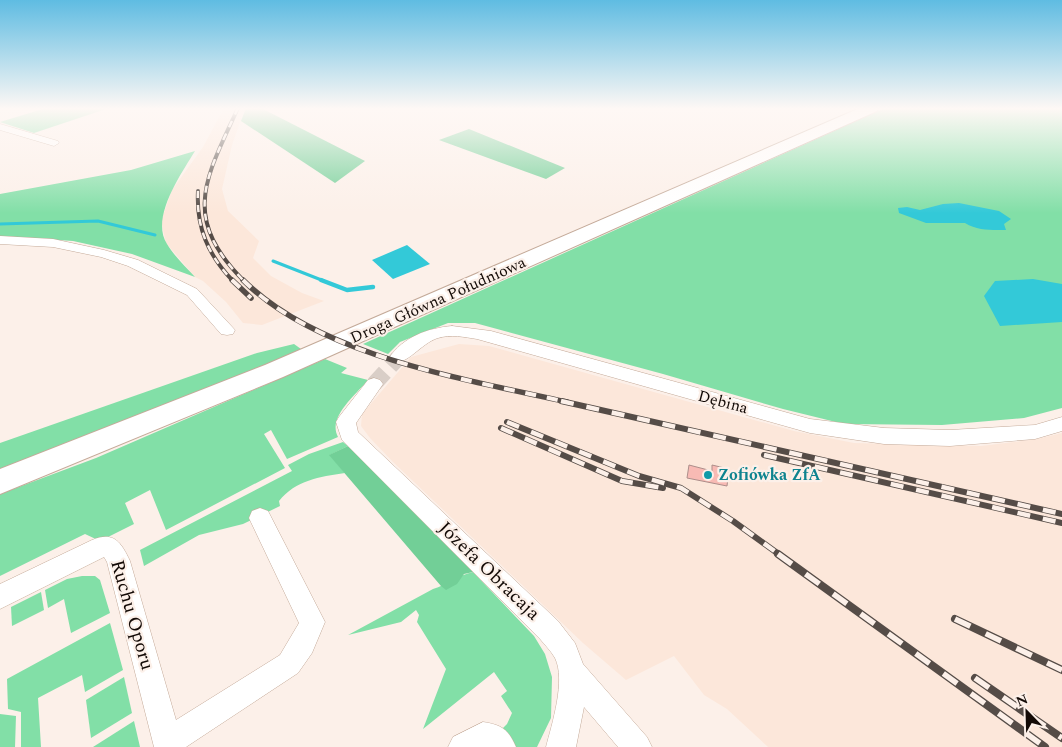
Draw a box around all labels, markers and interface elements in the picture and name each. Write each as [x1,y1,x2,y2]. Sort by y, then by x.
street label: Droga Główna Południowa [346,250,530,350]
street label: Dębina [695,384,751,420]
place label: Zofiówka ZfA [718,463,821,487]
marker: Zofiówka ZfA [702,469,714,481]
street label: Józefa Obracaja [431,515,547,628]
street label: Ruchu Oporu [102,556,162,674]
north arrow [1002,687,1052,737]
text: N [1013,689,1031,712]

